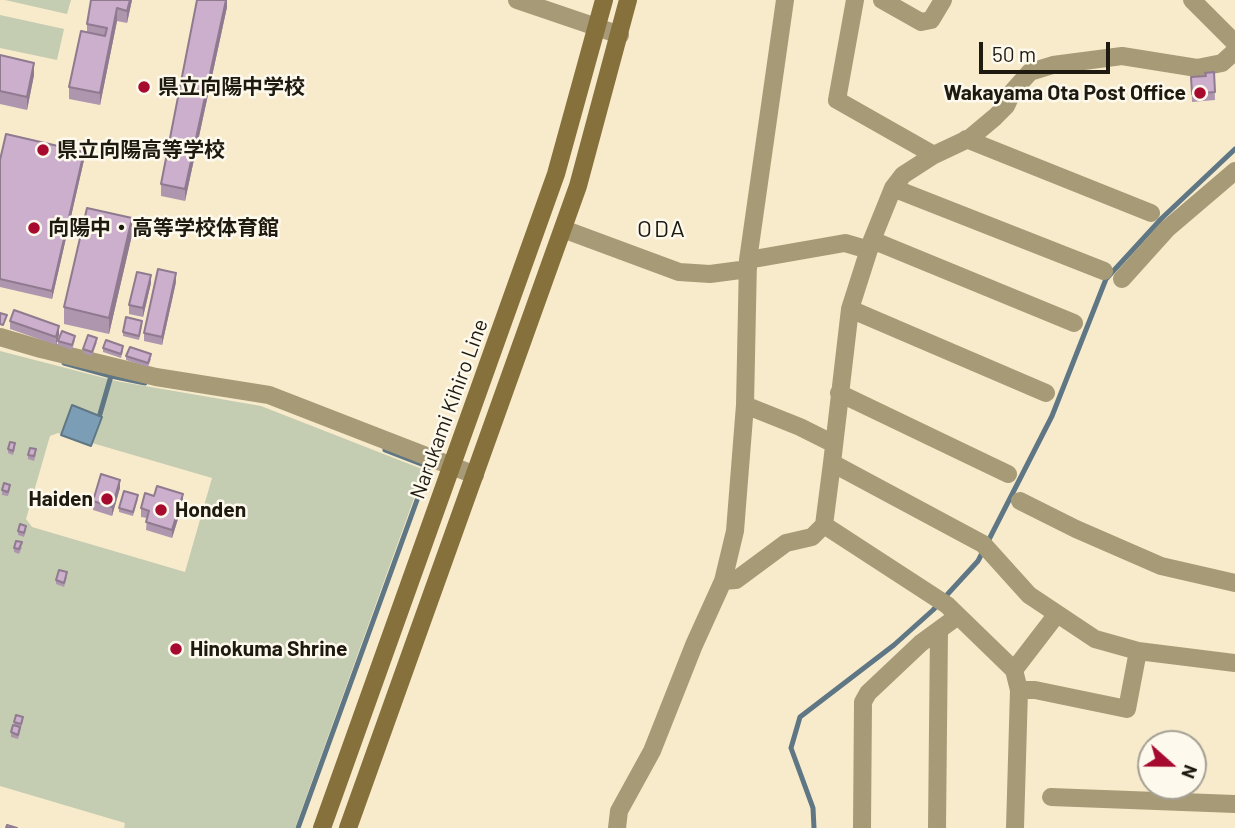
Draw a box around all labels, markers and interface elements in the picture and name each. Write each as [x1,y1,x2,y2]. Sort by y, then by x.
scale bar [983,28,1114,72]
text: 50 m [992,41,1036,66]
place label: 県立向陽中学校 [158,74,305,100]
marker: 県立向陽中学校 [136,79,152,95]
place label: Wakayama Ota Post Office [944,80,1186,106]
marker: Wakayama Ota Post Office [1192,85,1208,101]
place label: 県立向陽高等学校 [57,137,225,163]
marker: 県立向陽高等学校 [35,142,51,158]
place label: 向陽中・高等学校体育館 [48,215,279,241]
district label: ODA [637,215,687,243]
marker: 向陽中・高等学校体育館 [26,220,42,236]
street label: Narukami Kihiro Line [405,316,493,502]
place label: Haiden [29,486,93,512]
marker: Haiden [99,491,115,507]
place label: Honden [175,497,246,523]
marker: Honden [153,502,169,518]
place label: Hinokuma Shrine [190,636,347,662]
marker: Hinokuma Shrine [168,641,184,657]
north arrow [1137,730,1207,800]
text: N [1177,762,1203,782]

